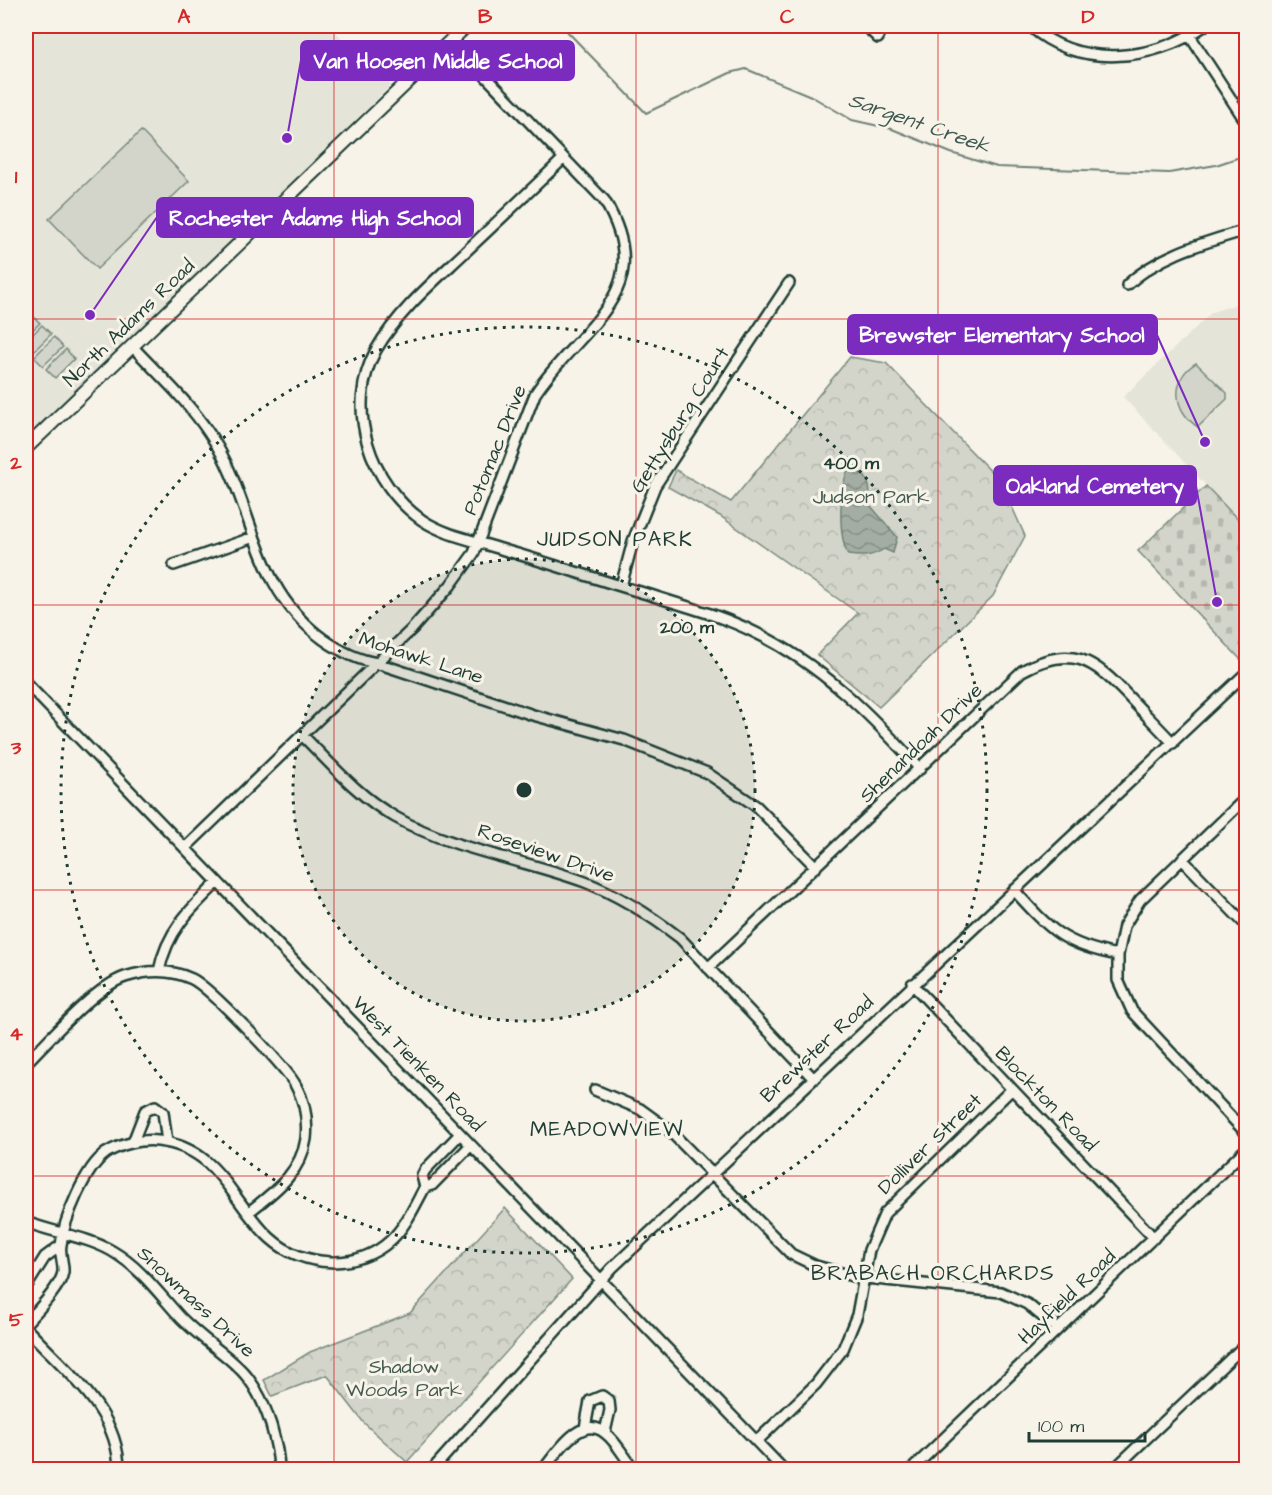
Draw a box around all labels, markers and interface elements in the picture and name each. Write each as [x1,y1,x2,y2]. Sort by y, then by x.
text: A [178,3,191,31]
text: B [478,3,493,31]
text: C [780,3,795,31]
text: D [1082,3,1095,31]
callout: Van Hoosen Middle School [301,41,574,80]
text: Van Hoosen Middle School [312,47,563,76]
water label: Sargent Creek [844,85,994,162]
text: 1 [15,163,18,191]
callout: Rochester Adams High School [157,198,473,237]
text: Rochester Adams High School [169,204,462,235]
street label: North Adams Road [57,253,201,393]
callout: Brewster Elementary School [848,315,1157,354]
text: Brewster Elementary School [859,321,1145,353]
street label: Gettysburg Court [624,342,737,499]
street label: Potomac Drive [456,381,534,519]
text: 2 [9,449,22,477]
text: 400 m [823,451,880,476]
callout: Oakland Cemetery [994,466,1196,505]
text: Oakland Cemetery [1006,472,1185,504]
park label: Judson Park [813,483,929,511]
district label: JUDSON PARK [537,525,693,554]
text: 200 m [659,615,715,640]
street label: Mohawk Lane [355,625,487,691]
street label: Shenandoah Drive [853,677,989,809]
text: 3 [10,734,22,762]
centre of rings [514,780,534,800]
street label: Roseview Drive [474,816,618,890]
street label: Brewster Road [754,989,880,1109]
street label: West Tienken Road [346,990,490,1138]
text: 4 [9,1020,23,1048]
street label: Blockton Road [988,1040,1104,1158]
street label: Dolliver Street [872,1087,988,1201]
district label: MEADOWVIEW [530,1115,684,1144]
street label: Snowmass Drive [131,1240,261,1364]
street label: Hayfield Road [1012,1243,1123,1352]
district label: BRABACH ORCHARDS [811,1259,1055,1288]
text: 5 [9,1306,24,1334]
park label: Shadow Woods Park [346,1353,462,1404]
scale bar [1029,1405,1144,1443]
text: 100 m [1038,1414,1084,1439]

